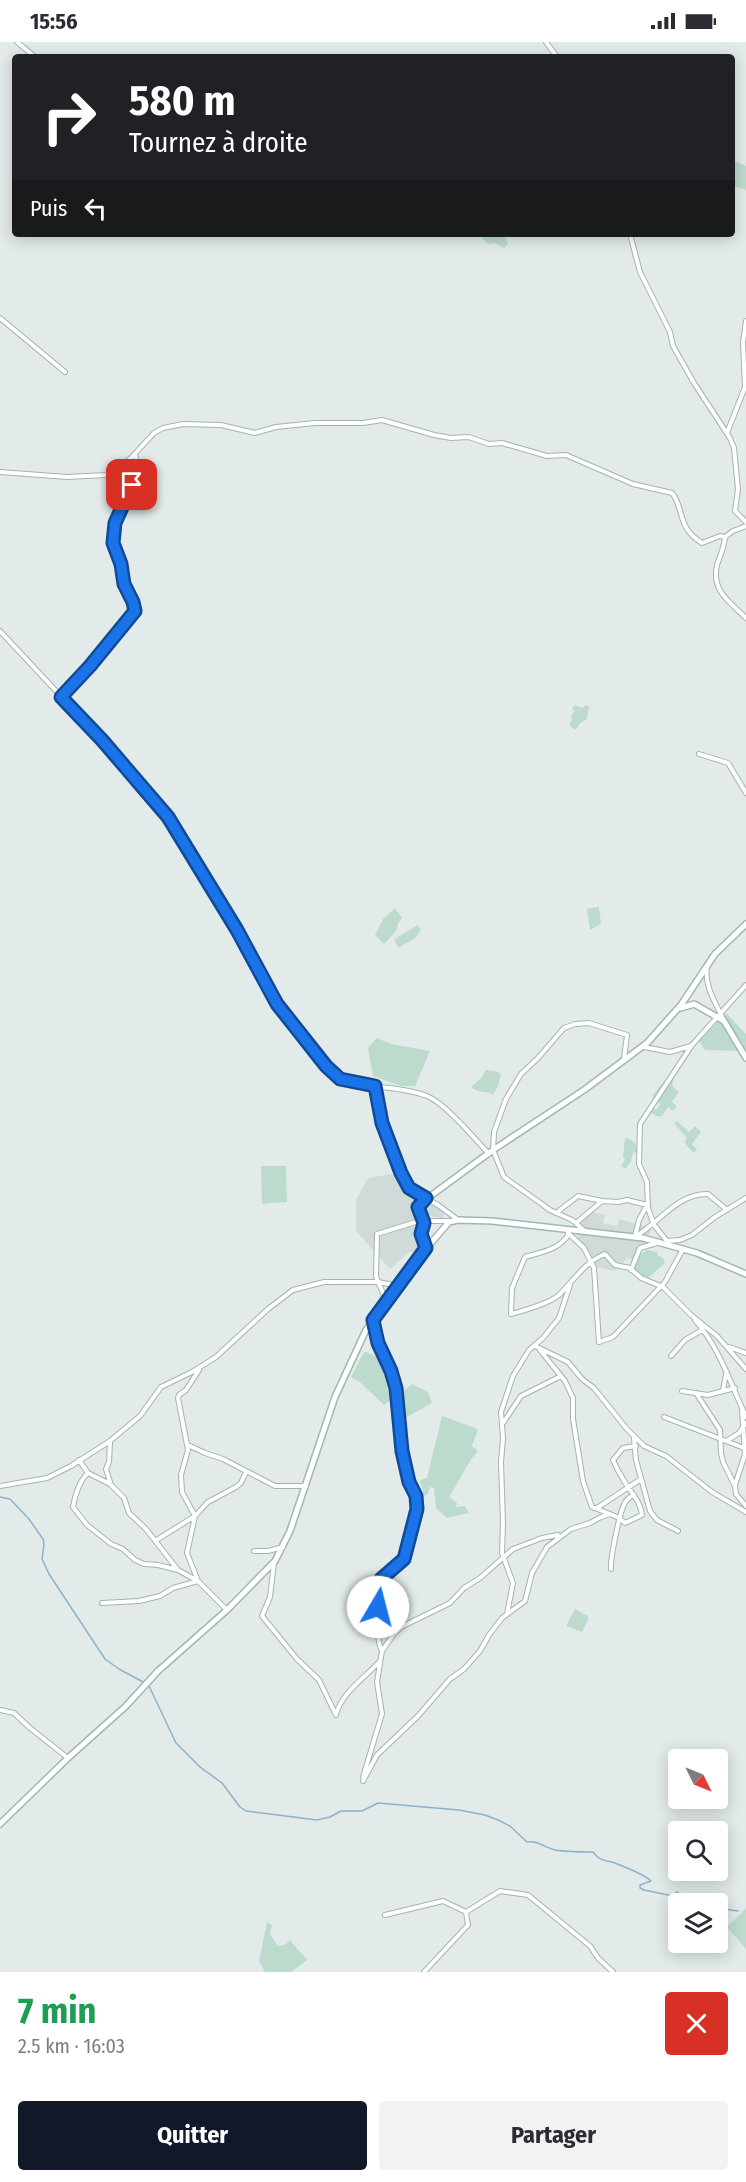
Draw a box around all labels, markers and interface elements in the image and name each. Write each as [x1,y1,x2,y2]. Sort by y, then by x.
text: 15:56 [30,8,78,35]
text: 580 m [129,76,236,126]
icon: right [30,78,108,156]
text: Tournez à droite [129,127,308,159]
icon: left [79,192,112,225]
text: Puis [30,195,67,222]
pin [106,459,157,510]
icon: arrive [115,468,148,501]
position arrow [346,1575,410,1639]
north arrow [668,1749,728,1809]
map controls [668,1749,728,1953]
button: search [668,1821,728,1881]
button: layers [668,1893,728,1953]
text: 7 min [18,1989,96,2033]
button: close [665,1992,728,2055]
text: 2.5 km · 16:03 [18,2034,125,2058]
button: Quitter [18,2101,367,2170]
button: Partager [379,2101,728,2170]

